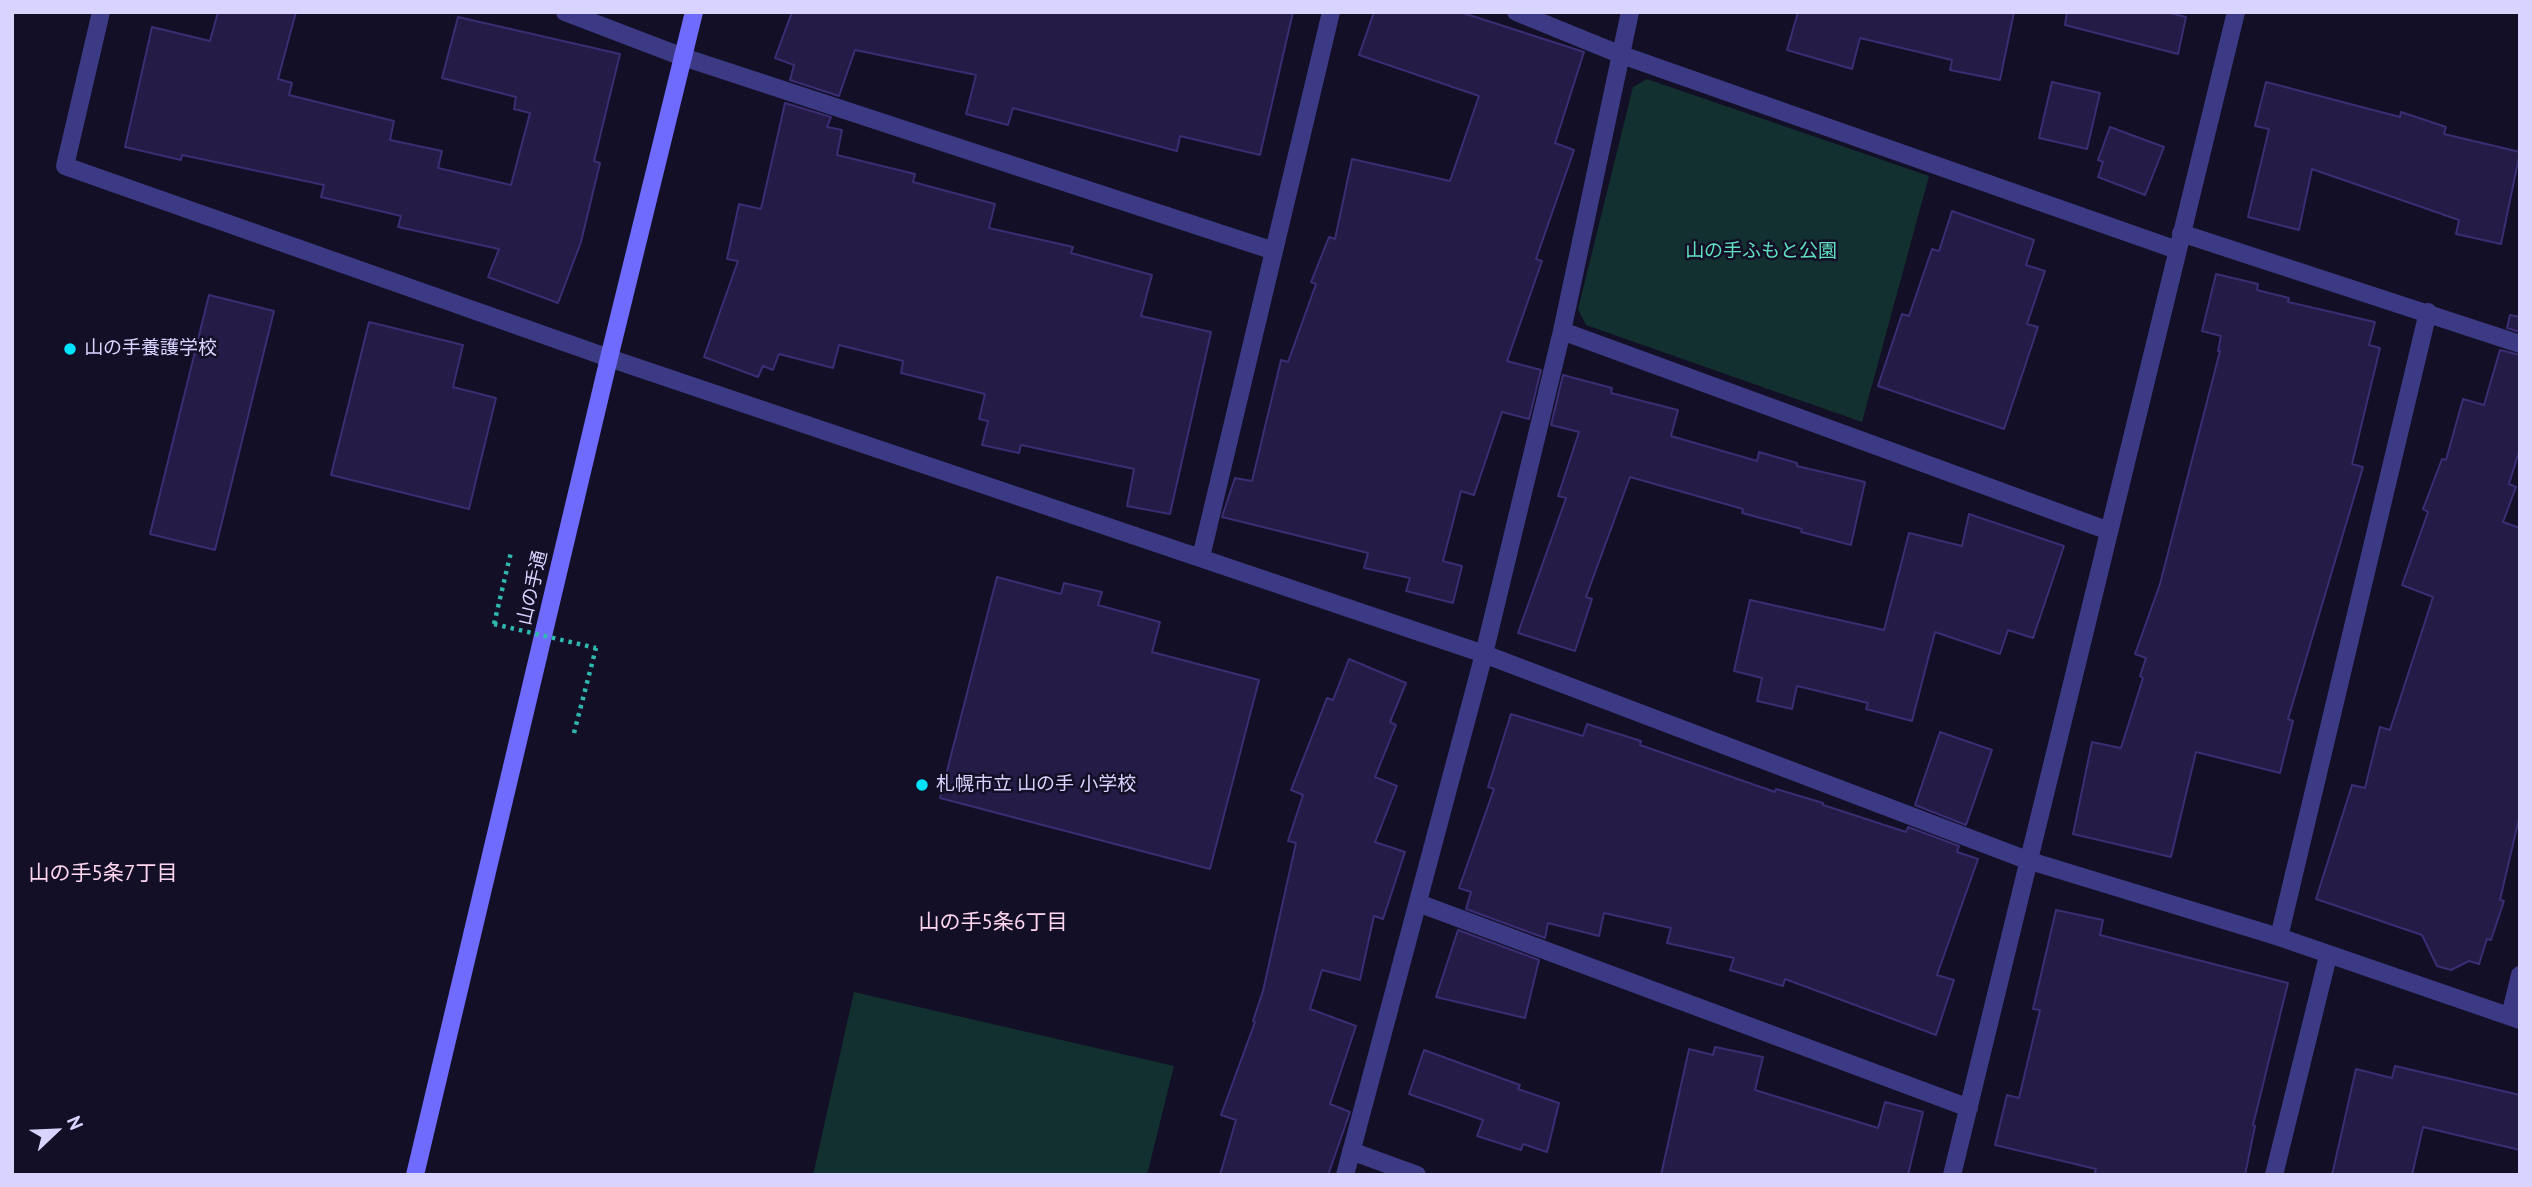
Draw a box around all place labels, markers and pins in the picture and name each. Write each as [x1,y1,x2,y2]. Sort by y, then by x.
place label: 山の手養護学校 [84,338,217,360]
marker: 山の手養護学校 [62,341,78,357]
place label: 札幌市立 山の手 小学校 [936,774,1136,796]
marker: 札幌市立 山の手 小学校 [914,777,930,793]

